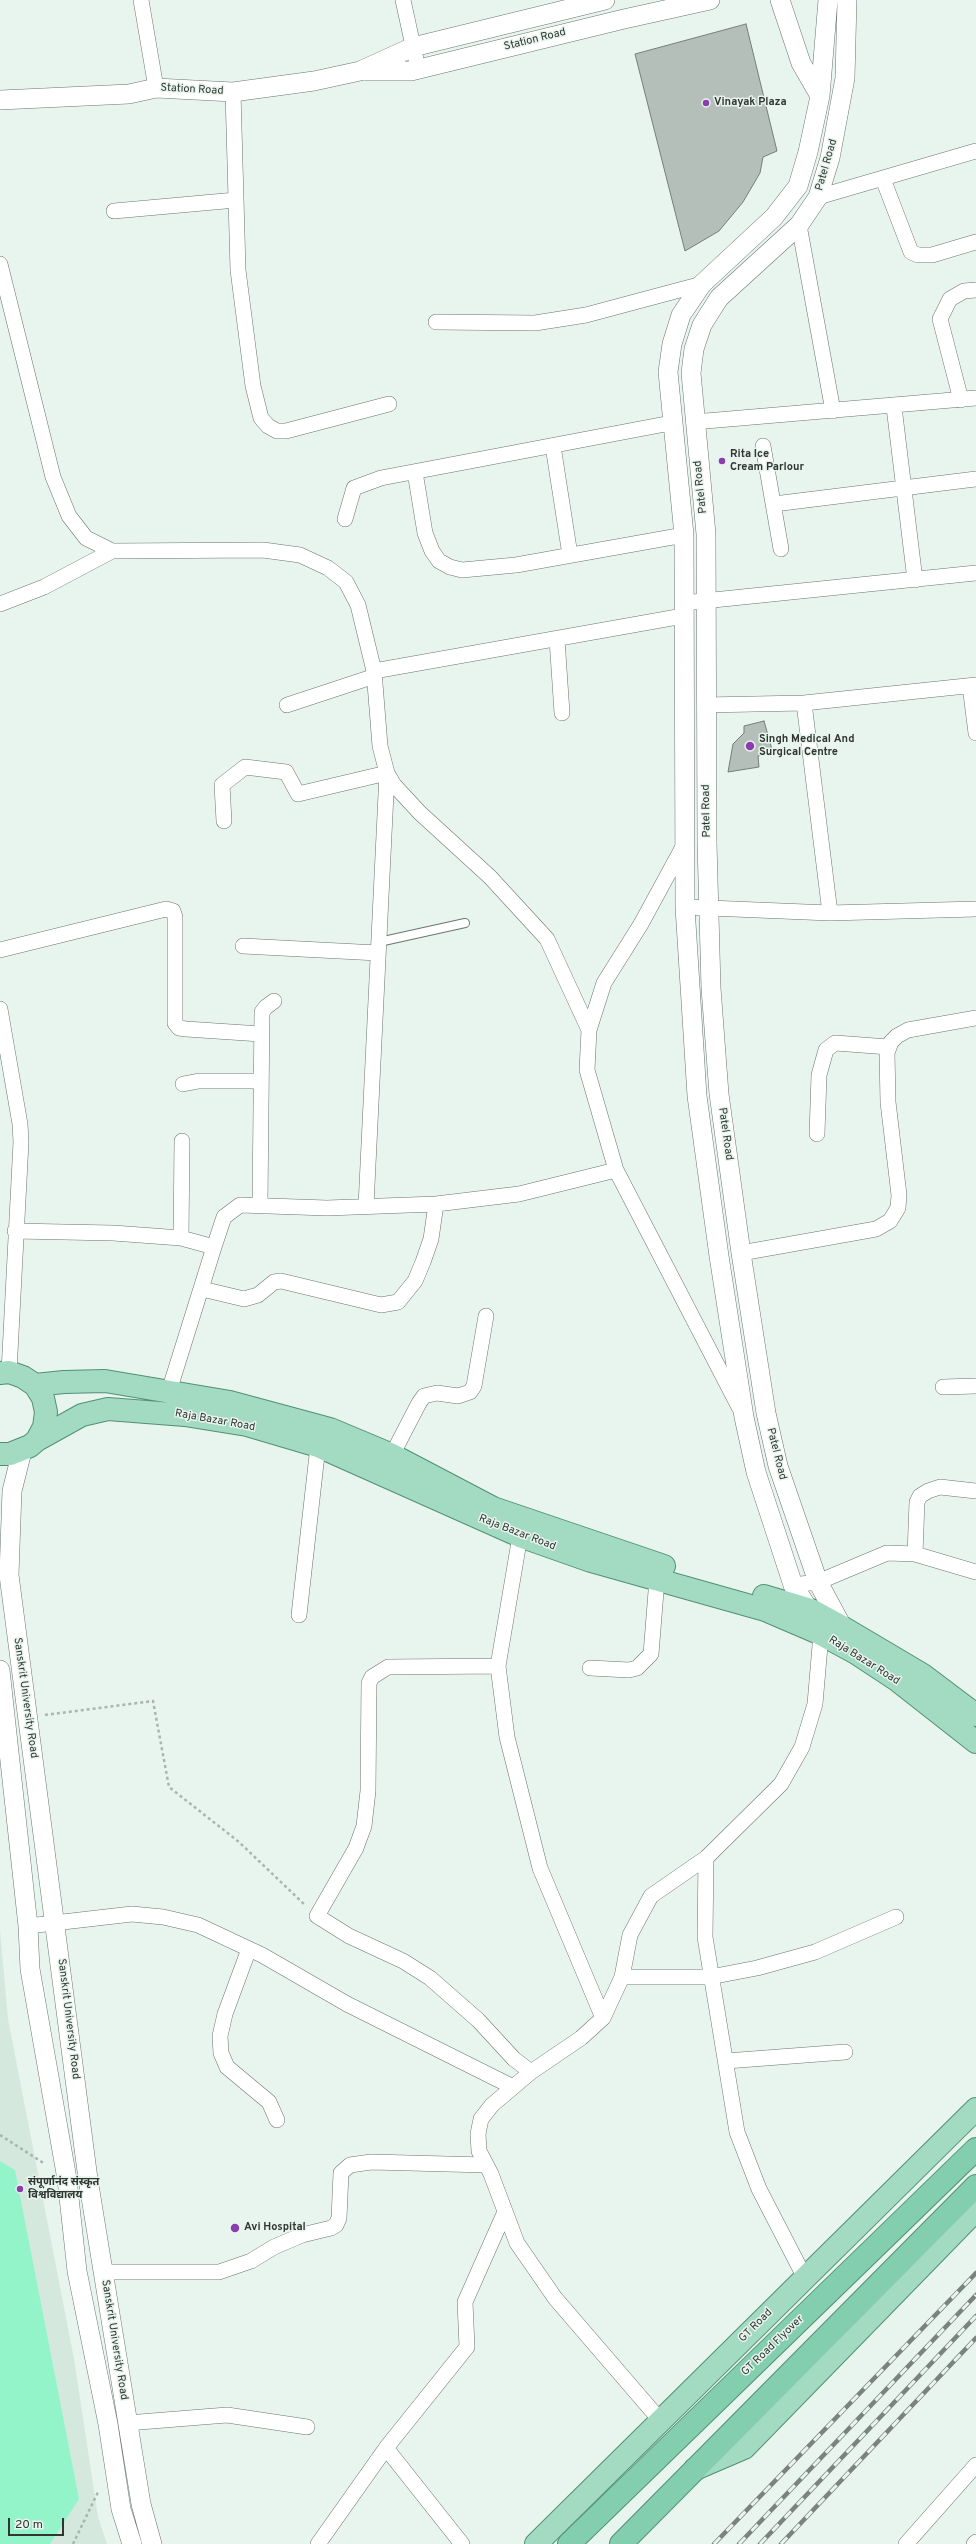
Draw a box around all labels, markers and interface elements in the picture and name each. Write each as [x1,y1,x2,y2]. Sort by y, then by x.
street label: Station Road [503,26,567,54]
street label: Station Road [160,82,224,98]
place label: Vinayak Plaza [714,96,787,110]
marker: Vinayak Plaza [701,98,711,108]
street label: Patel Road [813,138,841,192]
place label: Rita Ice Cream Parlour [730,448,804,474]
marker: Rita Ice Cream Parlour [717,456,727,466]
street label: Patel Road [692,460,710,514]
place label: Singh Medical And Surgical Centre [759,733,855,759]
marker: Singh Medical And Surgical Centre [744,740,756,752]
street label: Patel Road [700,784,714,838]
street label: Patel Road [715,1107,735,1161]
street label: Raja Bazar Road [174,1407,256,1435]
street label: Patel Road [763,1427,789,1481]
street label: Raja Bazar Road [477,1512,557,1554]
street label: Raja Bazar Road [826,1634,902,1688]
street label: Sanskrit University Road [10,1637,40,1759]
street label: Sanskrit University Road [54,1958,82,2080]
place label: संपूर्णानंद संस्कृत विश्वविद्यालय [28,2176,99,2202]
marker: संपूर्णानंद संस्कृत विश्वविद्यालय [15,2184,25,2194]
place label: Avi Hospital [244,2221,306,2235]
marker: Avi Hospital [229,2222,241,2234]
street label: Sanskrit University Road [98,2279,130,2401]
street label: GT Road [737,2307,775,2345]
street label: GT Road Flyover [739,2313,807,2379]
scale bar [10,2510,66,2536]
text: 20 m [15,2517,43,2533]

